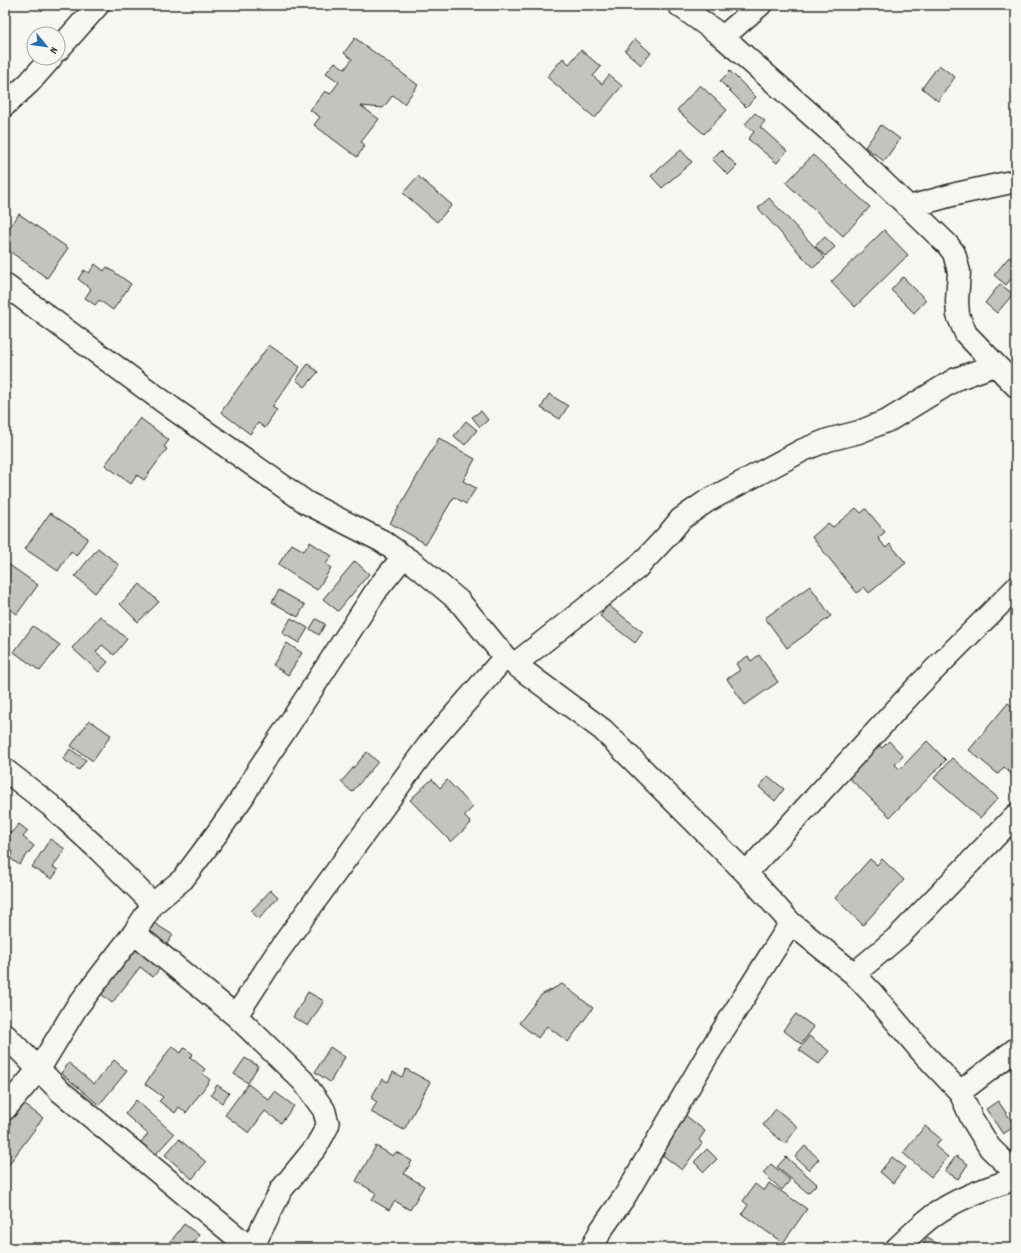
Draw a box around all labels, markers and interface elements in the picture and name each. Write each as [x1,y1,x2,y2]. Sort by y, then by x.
north arrow [26,26,66,66]
text: N [44,44,61,57]

